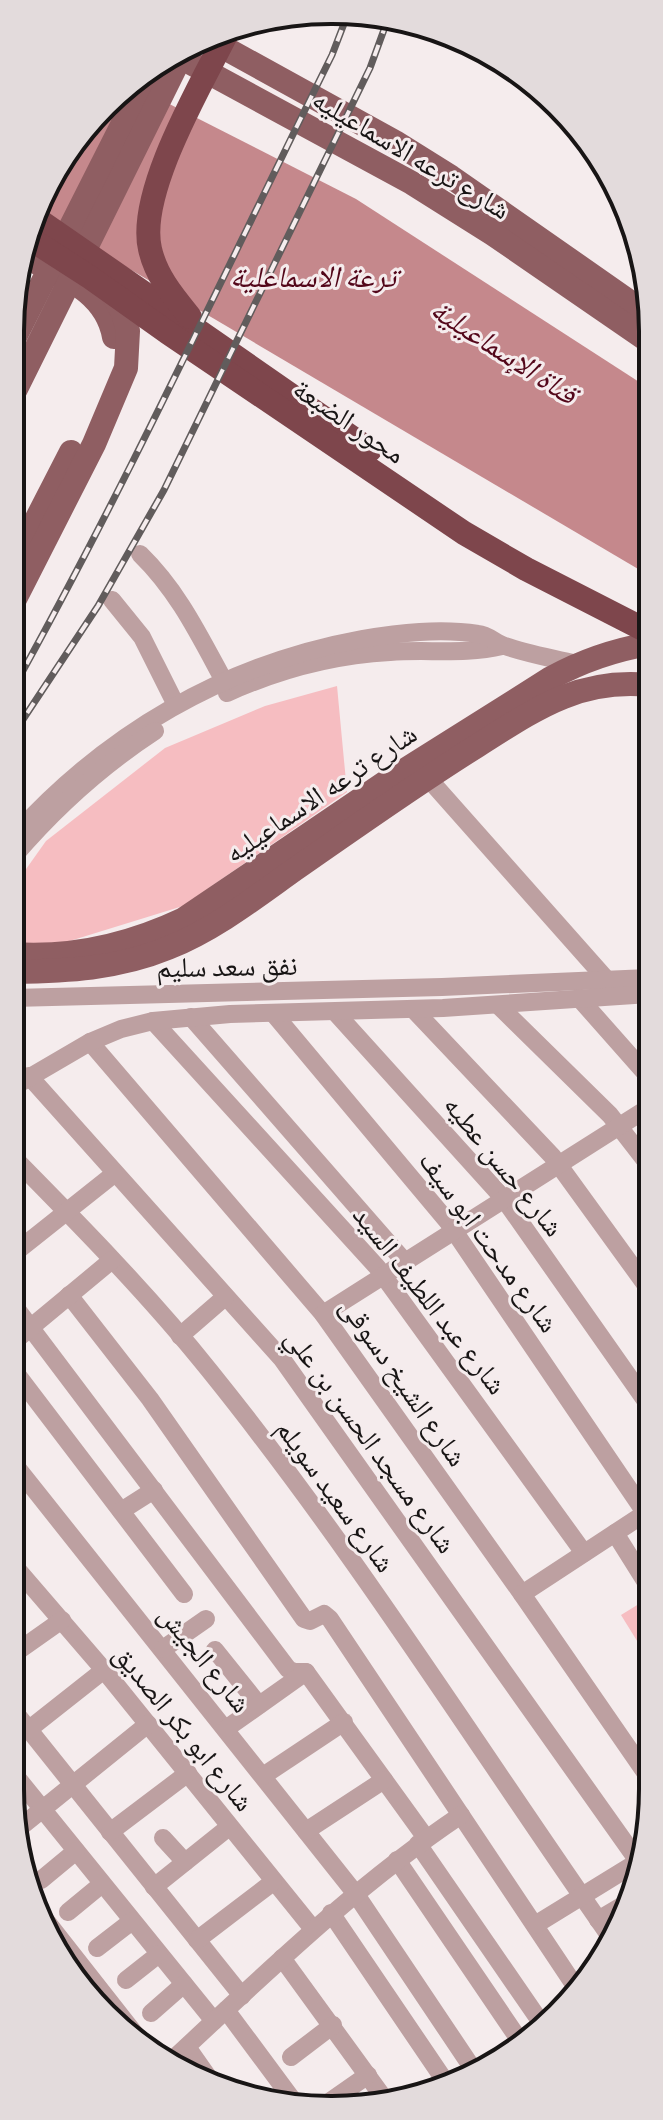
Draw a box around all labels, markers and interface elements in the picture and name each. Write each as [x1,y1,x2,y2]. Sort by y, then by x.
street label: شارع ترعه الاسماعيليه [306,81,517,227]
water label: ترعة الاسماعلية [230,257,402,294]
water label: قناة الإسماعيلية [424,289,588,414]
street label: محور الضبعة [288,370,412,470]
street label: شارع ترعه الاسماعيليه [218,715,424,870]
street label: نفق سعد سليم [156,947,298,986]
street label: شارع حسن عطيه [436,1088,572,1244]
street label: شارع مدحت ابو سيف [411,1144,567,1339]
street label: شارع عبد اللطيف السيد [345,1198,515,1401]
street label: شارع الشيخ دسوقى [333,1290,476,1473]
street label: شارع مسجد الحسن بن علي [273,1321,465,1563]
street label: شارع سعيد سويلم [268,1412,404,1580]
street label: شارع الجيش [151,1597,260,1720]
street label: شارع ابو بكر الصديق [106,1637,263,1818]

